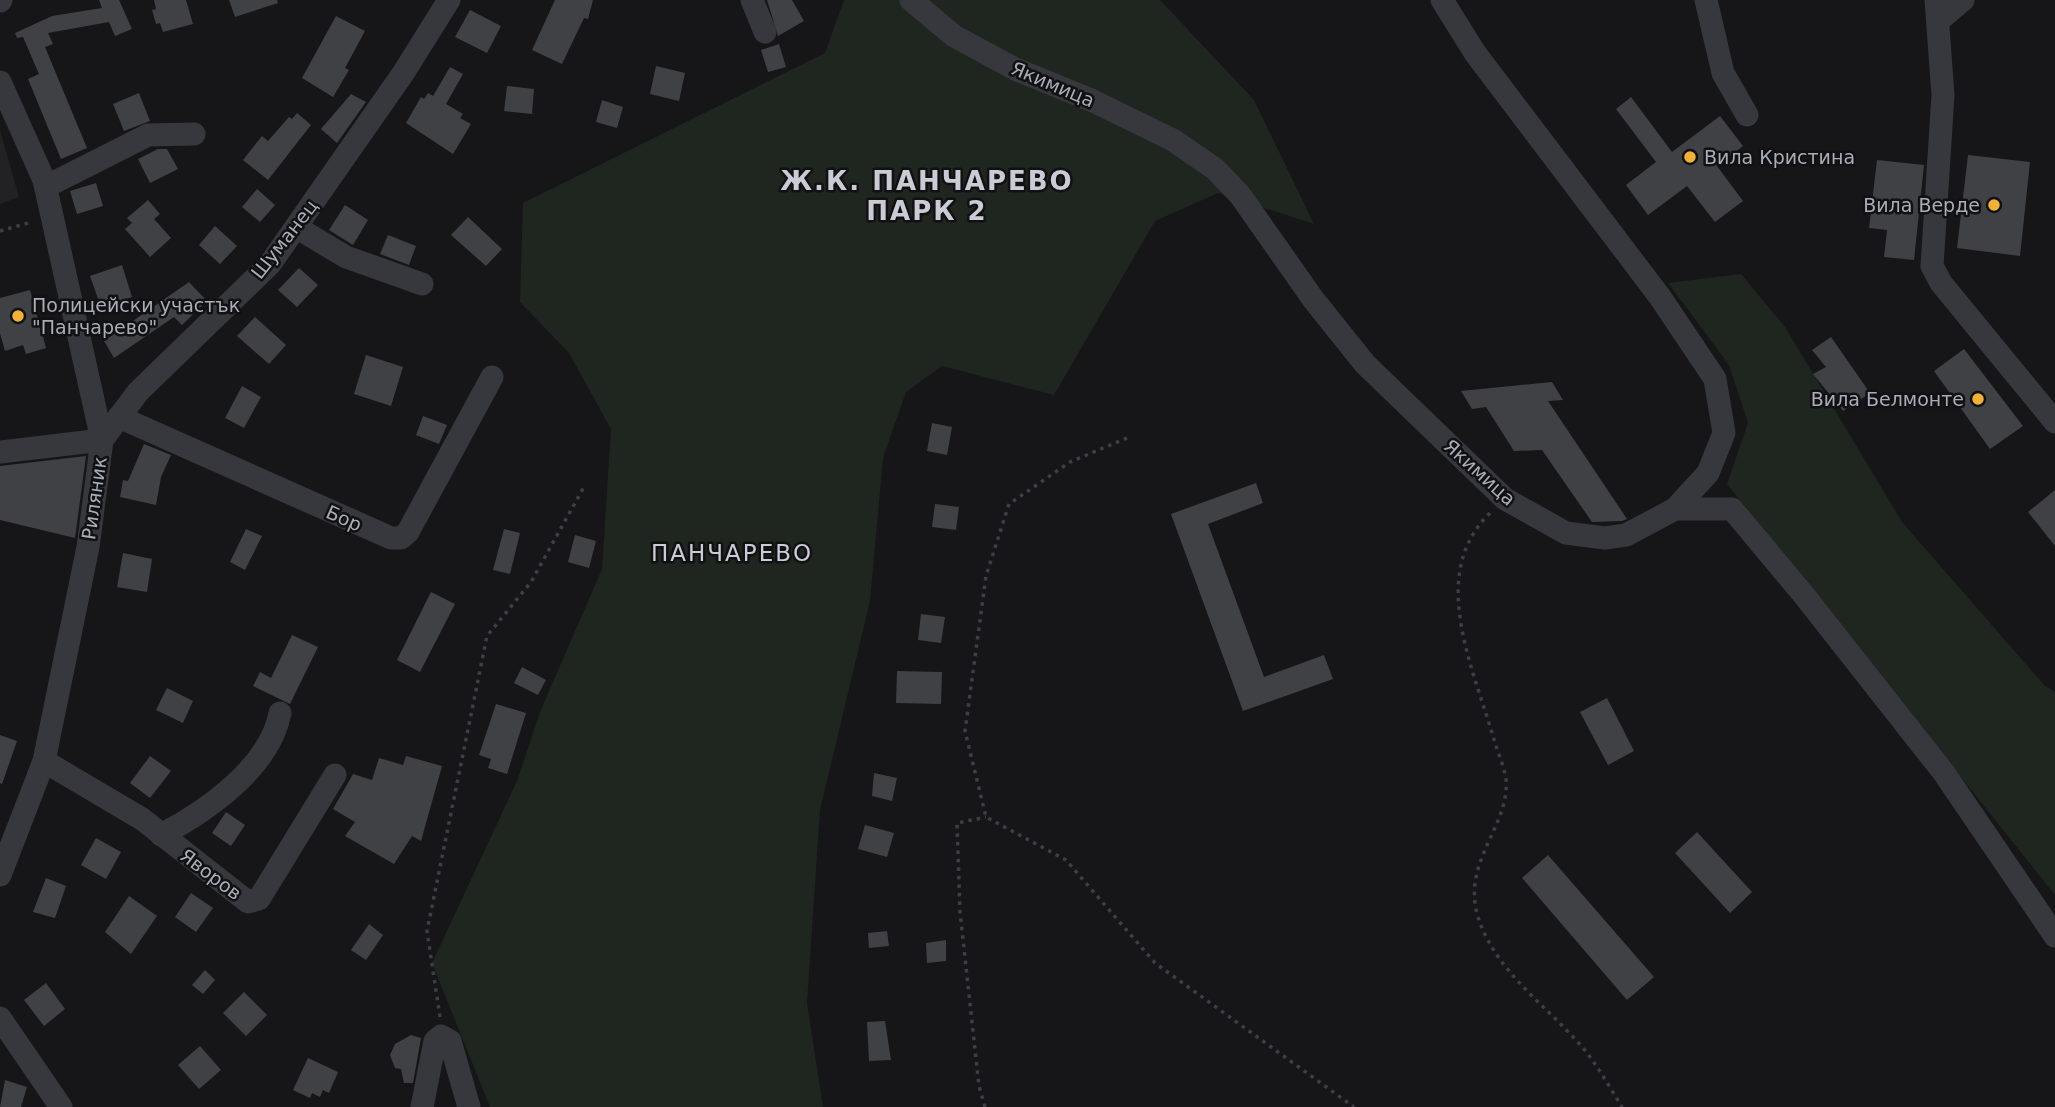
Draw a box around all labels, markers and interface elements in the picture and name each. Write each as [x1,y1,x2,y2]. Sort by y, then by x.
street label: Якимица [1008,57,1098,111]
place label: Вила Кристина [1704,146,1855,168]
marker: Вила Кристина [1682,149,1698,165]
district label: Ж.К. ПАНЧАРЕВО ПАРК 2 [780,166,1074,226]
place label: Вила Верде [1863,194,1980,216]
street label: Шуманец [246,195,322,283]
marker: Вила Верде [1986,197,2002,213]
place label: Полицейски участък "Панчарево" [32,294,240,338]
marker: Полицейски участък "Панчарево" [10,308,26,324]
place label: Вила Белмонте [1811,388,1964,410]
marker: Вила Белмонте [1970,391,1986,407]
street label: Якимица [1440,434,1520,510]
street label: Риляник [77,455,111,541]
street label: Бор [323,500,365,536]
district label: ПАНЧАРЕВО [651,540,813,566]
street label: Яворов [176,844,246,904]

